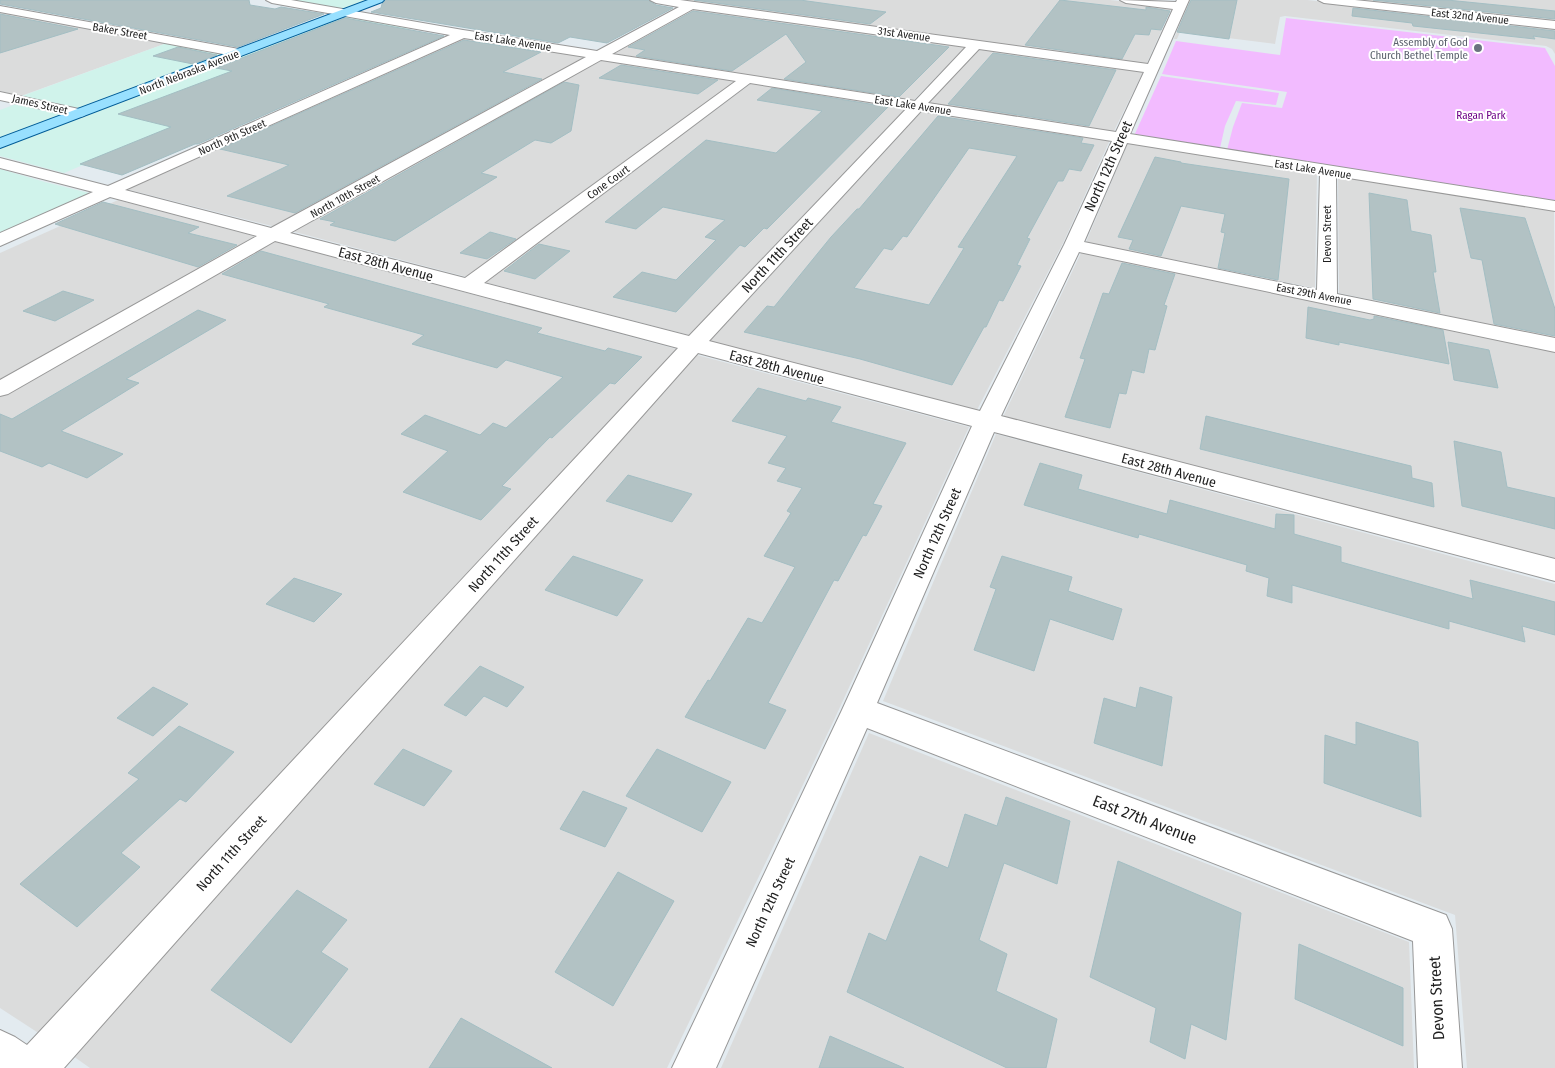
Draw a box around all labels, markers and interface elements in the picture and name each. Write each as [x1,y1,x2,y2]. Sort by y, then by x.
street label: East 32nd Avenue [1430,6,1510,27]
street label: Baker Street [92,20,149,43]
street label: 31st Avenue [877,24,931,45]
street label: East Lake Avenue [474,29,552,54]
place label: Assembly of God Church Bethel Temple [1370,36,1468,62]
marker: Assembly of God Church Bethel Temple [1472,42,1484,54]
street label: North Nebraska Avenue [137,47,241,97]
street label: James Street [11,92,69,117]
street label: East Lake Avenue [874,93,952,118]
park label: Ragan Park [1456,109,1507,122]
street label: North 9th Street [196,117,268,158]
street label: North 12th Street [1081,118,1136,214]
street label: East Lake Avenue [1274,157,1352,182]
street label: Cone Court [585,162,632,202]
street label: North 10th Street [308,172,383,221]
street label: Devon Street [1321,205,1334,263]
street label: North 11th Street [738,214,817,296]
street label: East 28th Avenue [337,244,435,285]
street label: East 29th Avenue [1275,281,1353,308]
street label: East 28th Avenue [728,347,826,388]
street label: East 28th Avenue [1120,450,1218,491]
street label: North 12th Street [910,485,965,581]
street label: North 11th Street [465,513,542,596]
street label: East 27th Avenue [1090,791,1200,848]
street label: North 11th Street [193,812,270,895]
street label: North 12th Street [742,854,799,950]
street label: Devon Street [1425,955,1448,1040]

